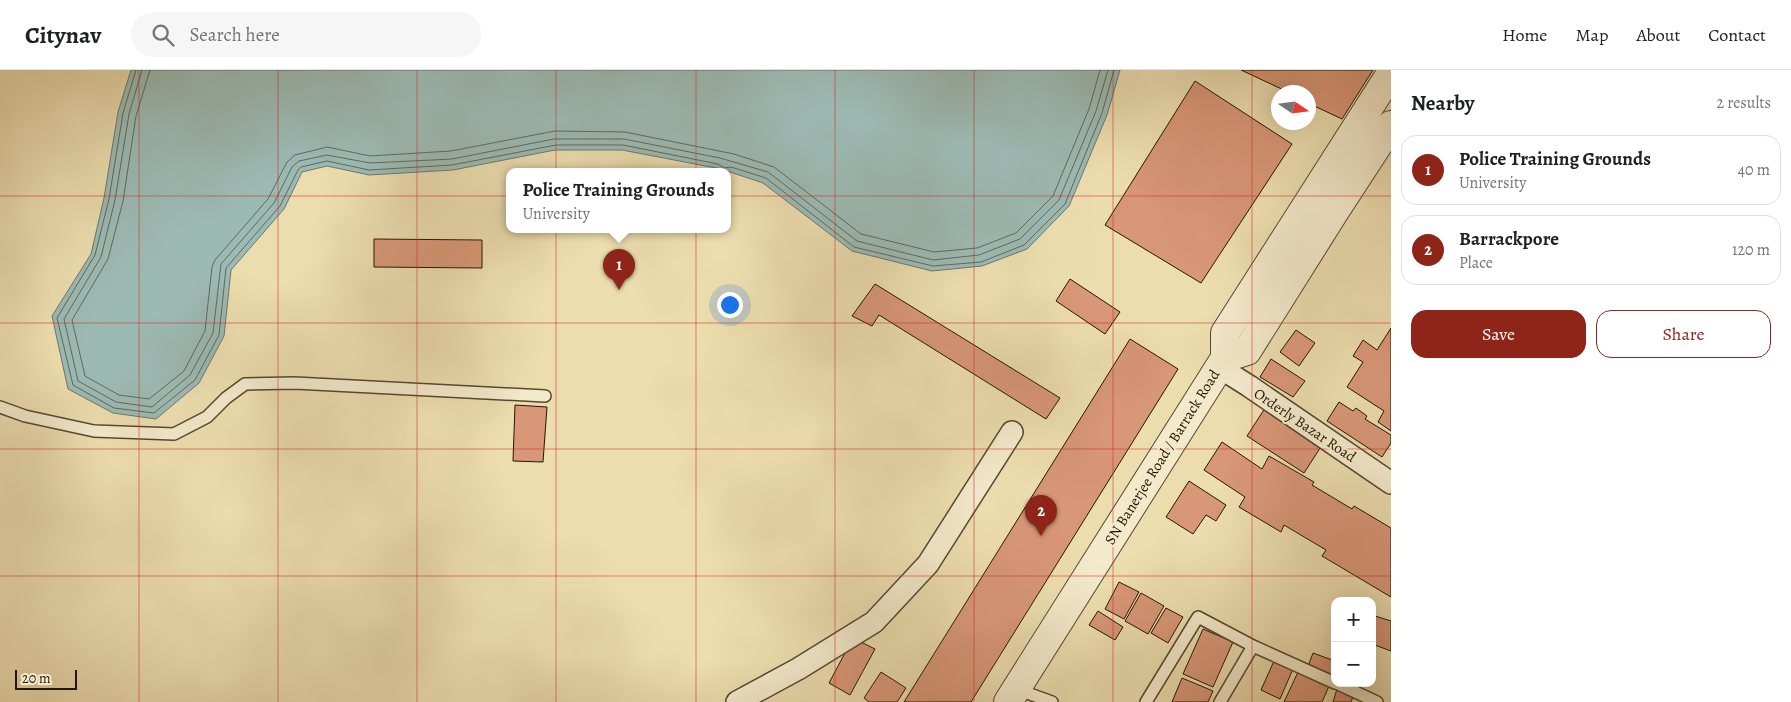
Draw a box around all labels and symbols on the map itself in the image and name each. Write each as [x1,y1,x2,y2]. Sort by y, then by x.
north arrow [1271,85,1316,130]
pin: 1 [603,249,635,290]
your location [717,292,743,318]
street label: SN Banerjee Road / Barrack Road [1100,365,1225,548]
street label: Orderly Bazar Road [1250,383,1361,467]
pin: 2 [1025,495,1057,536]
scale bar [15,667,78,690]

